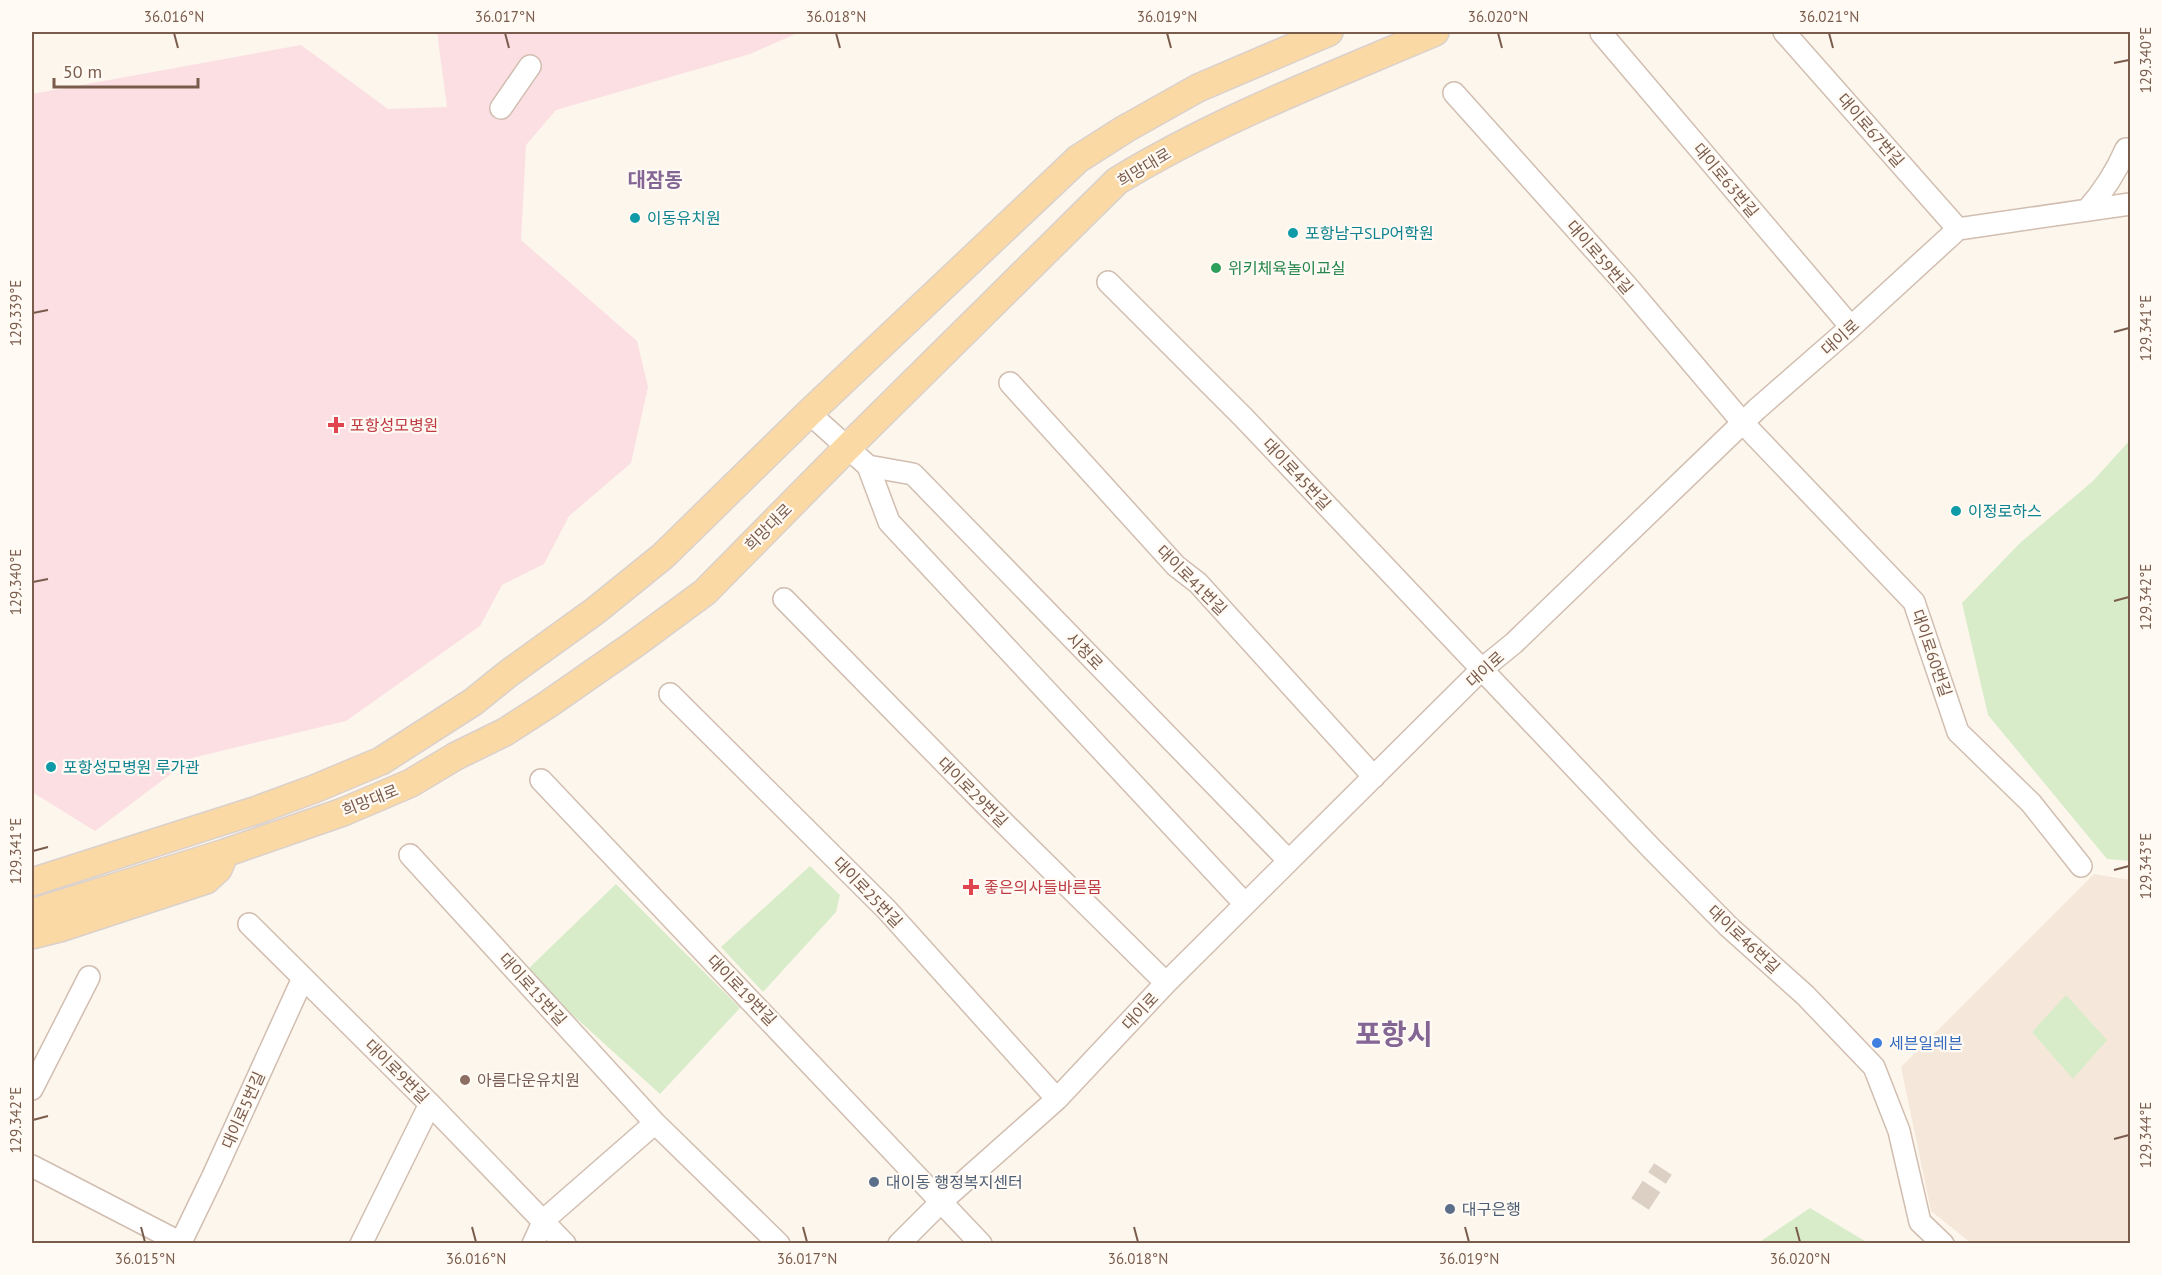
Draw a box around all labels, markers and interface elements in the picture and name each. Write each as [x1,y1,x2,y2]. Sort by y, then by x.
text: 36.016°N [144,7,204,26]
text: 36.017°N [475,7,535,26]
text: 36.018°N [806,7,866,26]
text: 36.019°N [1137,7,1197,26]
text: 36.020°N [1468,7,1528,26]
text: 36.021°N [1799,7,1859,26]
text: 129.340°E [2136,27,2155,93]
scale bar [54,51,198,89]
text: 50 m [63,60,102,83]
street label: 대이로67번길 [1834,89,1908,171]
street label: 대이로63번길 [1689,139,1763,221]
street label: 희망대로 [1114,143,1175,191]
district label: 대잠동 [627,167,683,193]
place label: 이동유치원 [647,208,721,228]
marker: 이동유치원 [628,211,642,225]
street label: 대이로59번길 [1563,216,1637,298]
place label: 포항남구SLP어학원 [1305,223,1434,243]
marker: 포항남구SLP어학원 [1286,226,1300,240]
place label: 위키체육놀이교실 [1228,258,1346,278]
marker: 위키체육놀이교실 [1209,261,1223,275]
text: 129.339°E [6,280,25,346]
text: 129.341°E [2136,295,2155,361]
street label: 대이로 [1817,315,1863,359]
place label: 포항성모병원 [350,415,438,435]
marker: 포항성모병원 [327,416,345,434]
street label: 대이로45번길 [1259,434,1335,514]
street label: 희망대로 [740,499,796,555]
place label: 이정로하스 [1968,501,2042,521]
marker: 이정로하스 [1949,504,1963,518]
street label: 대이로41번길 [1153,541,1231,619]
text: 129.340°E [6,549,25,615]
text: 129.342°E [2136,564,2155,630]
street label: 대이로60번길 [1908,607,1956,699]
street label: 시청로 [1062,628,1108,674]
street label: 대이로 [1462,647,1508,691]
street label: 대이로29번길 [934,753,1012,831]
place label: 포항성모병원 루가관 [63,757,200,777]
marker: 포항성모병원 루가관 [44,760,58,774]
street label: 희망대로 [339,780,401,820]
text: 129.341°E [6,818,25,884]
text: 129.343°E [2136,833,2155,899]
street label: 대이로25번길 [829,852,907,932]
place label: 좋은의사들바른몸 [984,877,1102,897]
marker: 좋은의사들바른몸 [962,878,980,896]
street label: 대이로46번길 [1704,901,1784,977]
street label: 대이로15번길 [495,948,571,1030]
street label: 대이로19번길 [703,950,781,1030]
street label: 대이로 [1118,988,1163,1034]
district label: 포항시 [1355,1015,1433,1052]
place label: 세븐일레븐 [1889,1033,1963,1053]
street label: 대이로9번길 [361,1035,433,1107]
marker: 세븐일레븐 [1870,1036,1884,1050]
street label: 대이로5번길 [217,1068,269,1152]
place label: 아름다운유치원 [477,1070,580,1090]
marker: 아름다운유치원 [458,1073,472,1087]
text: 129.342°E [6,1087,25,1153]
text: 129.344°E [2136,1102,2155,1168]
place label: 대이동 행정복지센터 [886,1172,1023,1192]
marker: 대이동 행정복지센터 [867,1175,881,1189]
place label: 대구은행 [1462,1199,1521,1219]
marker: 대구은행 [1443,1202,1457,1216]
text: 36.015°N [115,1249,175,1268]
text: 36.016°N [446,1249,506,1268]
text: 36.017°N [777,1249,837,1268]
text: 36.018°N [1108,1249,1168,1268]
text: 36.019°N [1439,1249,1499,1268]
text: 36.020°N [1770,1249,1830,1268]

